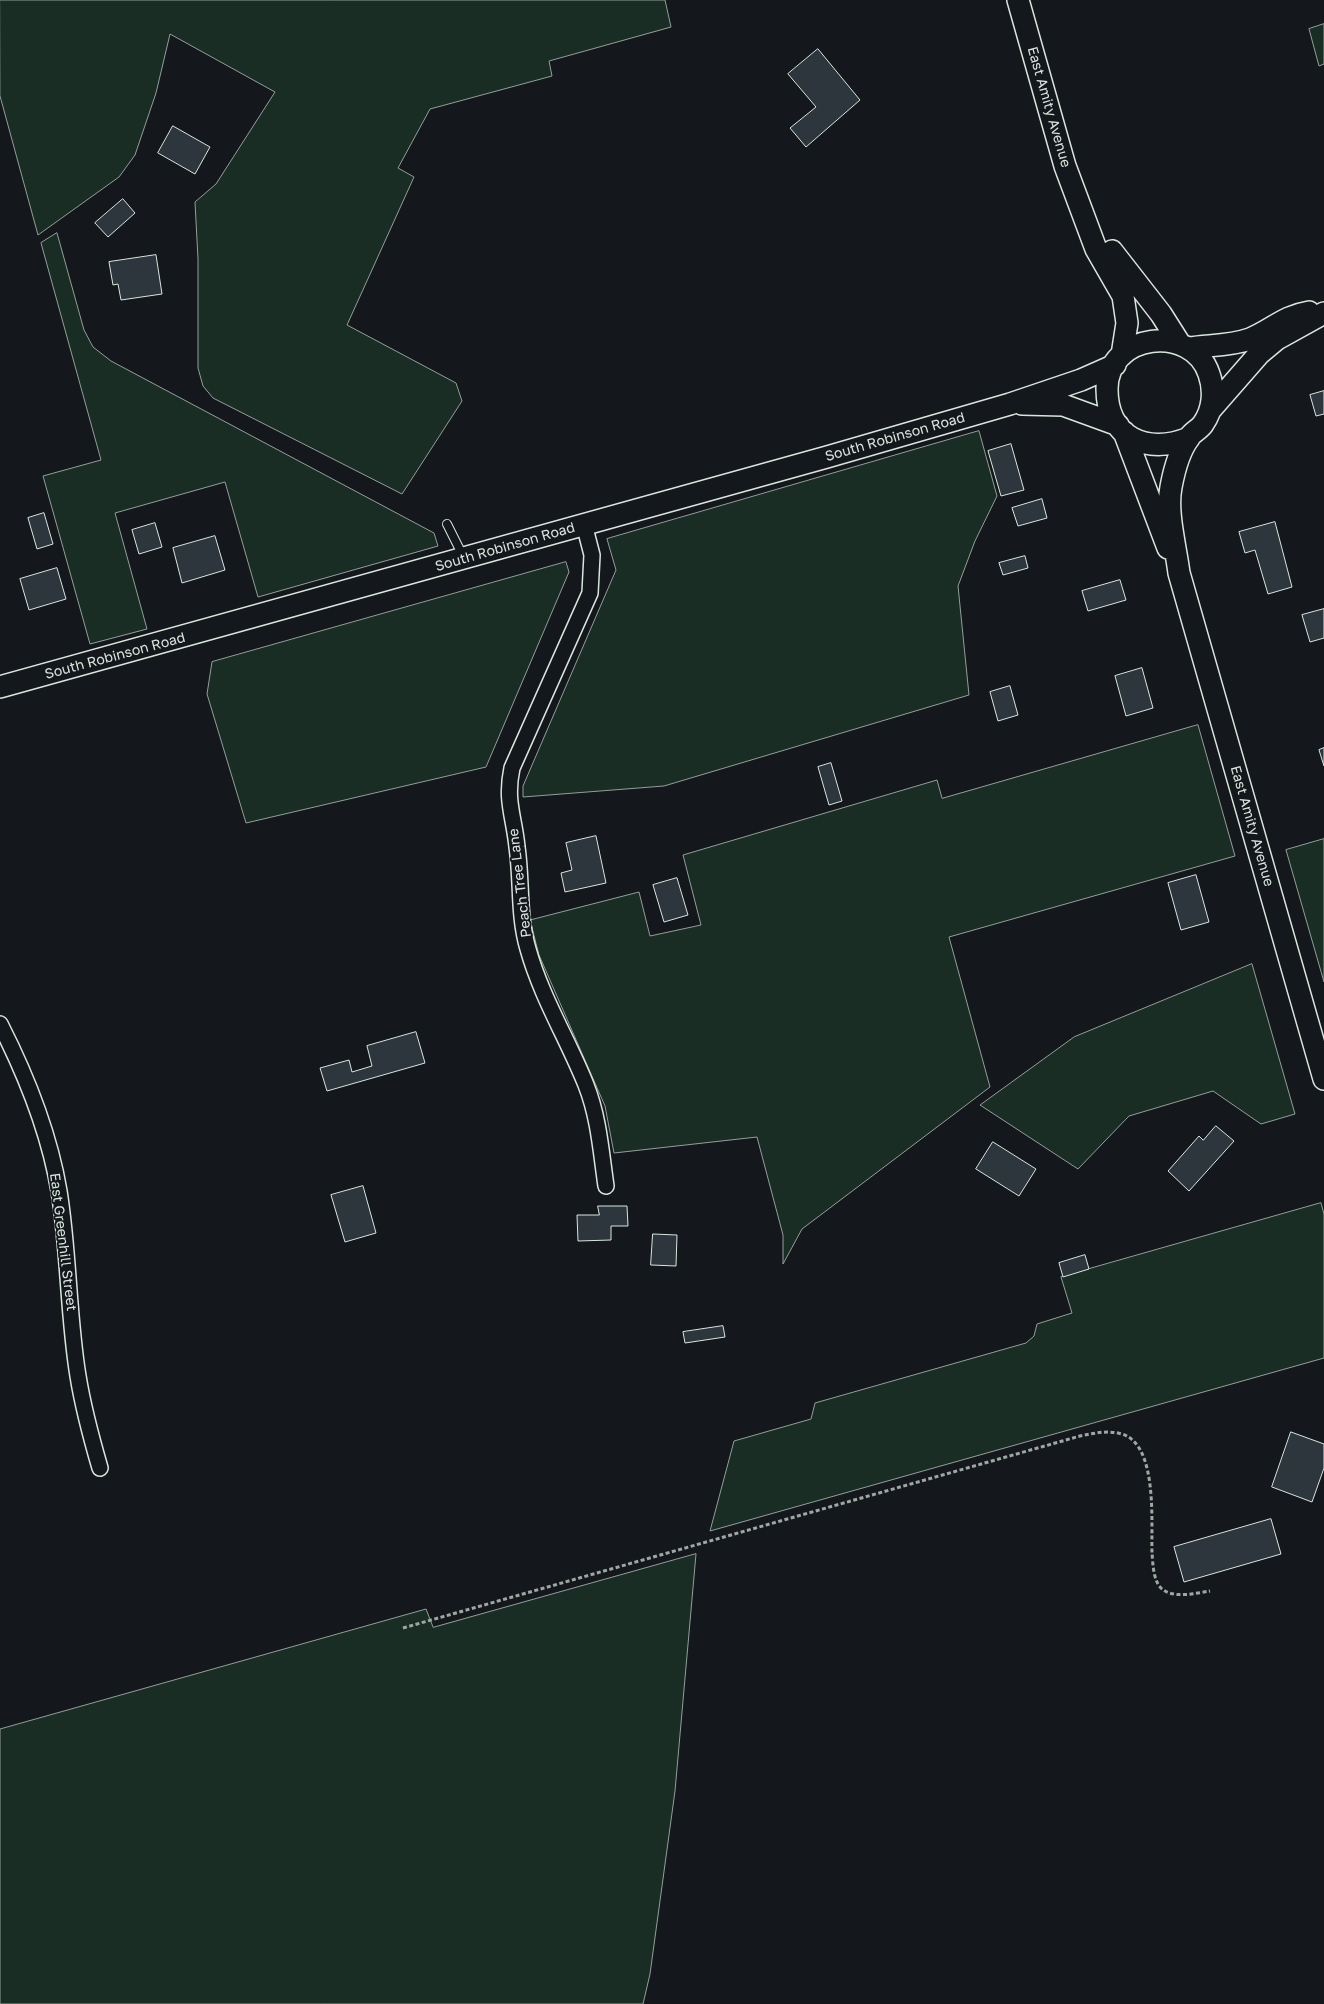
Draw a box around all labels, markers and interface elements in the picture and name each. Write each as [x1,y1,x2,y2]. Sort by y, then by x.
street label: East Amity Avenue [1024,45,1074,169]
street label: South Robinson Road [823,409,967,465]
street label: South Robinson Road [433,519,577,575]
street label: South Robinson Road [43,629,187,683]
street label: East Amity Avenue [1227,764,1277,888]
street label: Peach Tree Lane [505,827,535,939]
street label: East Greenhill Street [46,1172,80,1312]

